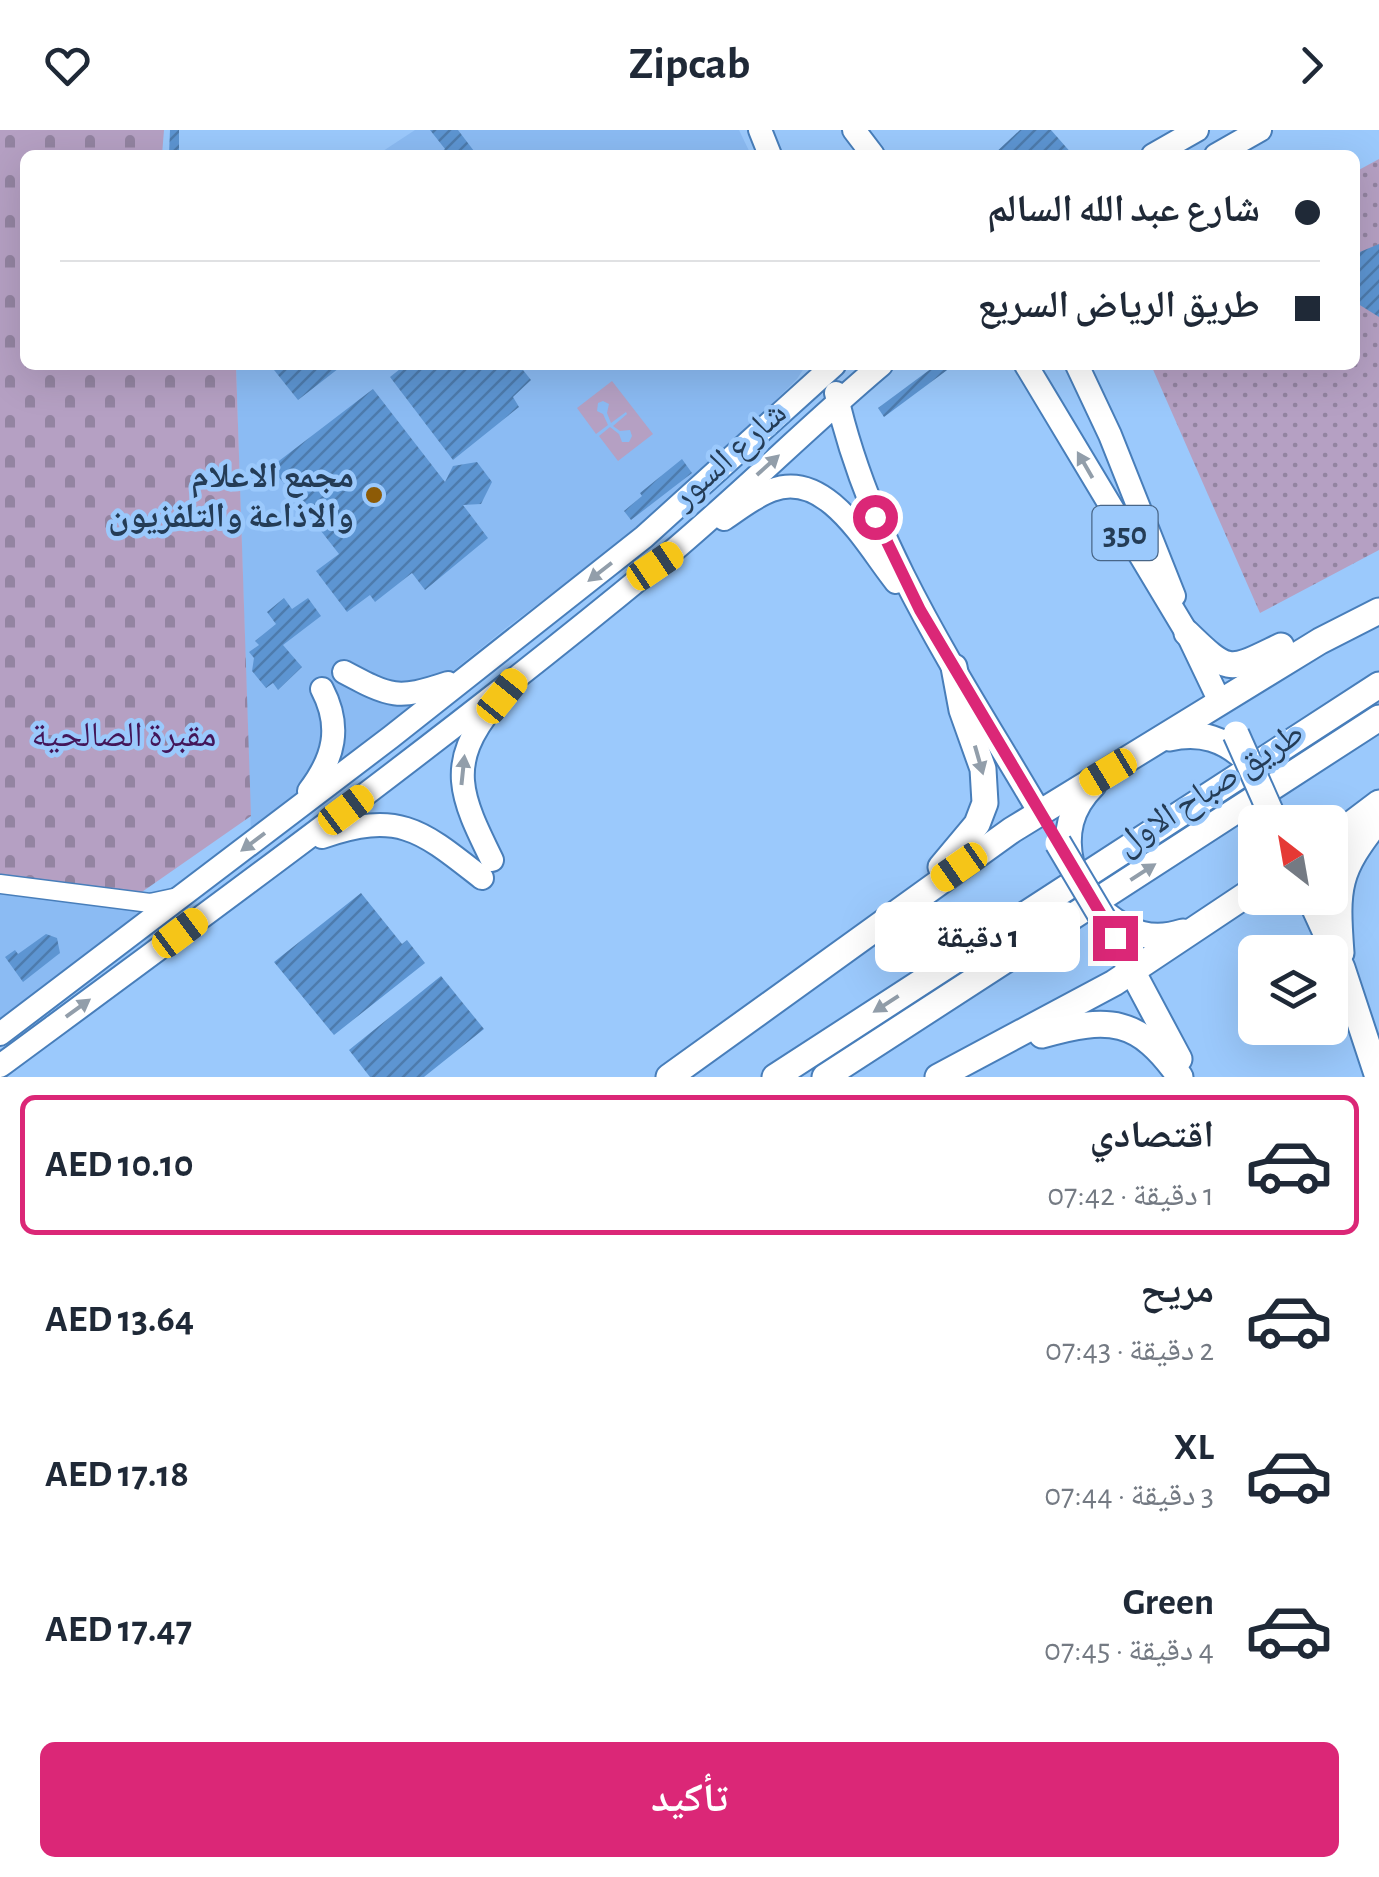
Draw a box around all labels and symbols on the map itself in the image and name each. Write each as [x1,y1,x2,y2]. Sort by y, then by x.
street label: شارع السور [664,395,795,518]
one-way arrow [1077,451,1094,480]
one-way arrow [755,454,780,476]
place label: مجمع الاعلام والاذاعة والتلفزيون [108,459,354,536]
marker: مجمع الاعلام والاذاعة والتلفزيون [363,484,385,506]
route start [853,495,898,540]
road number: 350 [1092,506,1158,560]
car [622,537,688,595]
one-way arrow [587,561,613,582]
car [471,663,533,729]
street label: طريق صباح الاول [1110,715,1311,864]
park label: مقبرة الصالحية [32,718,216,754]
car [1075,744,1141,800]
one-way arrow [972,745,988,776]
one-way arrow [456,753,472,785]
car [313,780,379,840]
north arrow [1238,805,1348,915]
one-way arrow [240,831,266,851]
car [926,838,992,896]
one-way arrow [1130,863,1157,881]
car [147,903,213,963]
callout: 1 دقيقة [875,903,1080,973]
route end [1093,916,1138,961]
one-way arrow [872,995,900,1013]
one-way arrow [65,999,91,1019]

